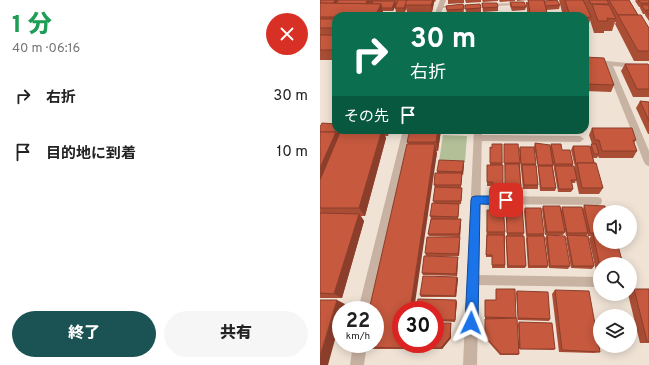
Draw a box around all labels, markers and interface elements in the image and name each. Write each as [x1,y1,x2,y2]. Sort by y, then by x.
text: 1 分 [12,11,52,41]
button: close [266,13,308,55]
text: 30 m [410,22,476,58]
icon: right [344,28,396,80]
text: 40 m · 06:16 [12,41,80,57]
text: 右折 [410,62,446,85]
icon: right [12,85,34,107]
text: 30 m [273,87,308,106]
text: 右折 [46,89,76,108]
icon: arrive [397,104,419,126]
text: その先 [344,108,389,127]
icon: arrive [12,141,34,163]
text: 10 m [277,143,308,162]
text: 目的地に到着 [46,145,136,164]
pin [489,183,523,217]
icon: arrive [495,189,517,211]
map controls [593,205,637,353]
button: sound [593,205,637,249]
button: search [593,257,637,301]
speed limit sign: 30 [392,301,444,353]
position arrow [450,302,492,344]
text: 22 [346,309,370,335]
button: layers [593,309,637,353]
button: 終了 [12,311,156,357]
button: 共有 [164,311,308,357]
text: km/h [346,330,370,343]

